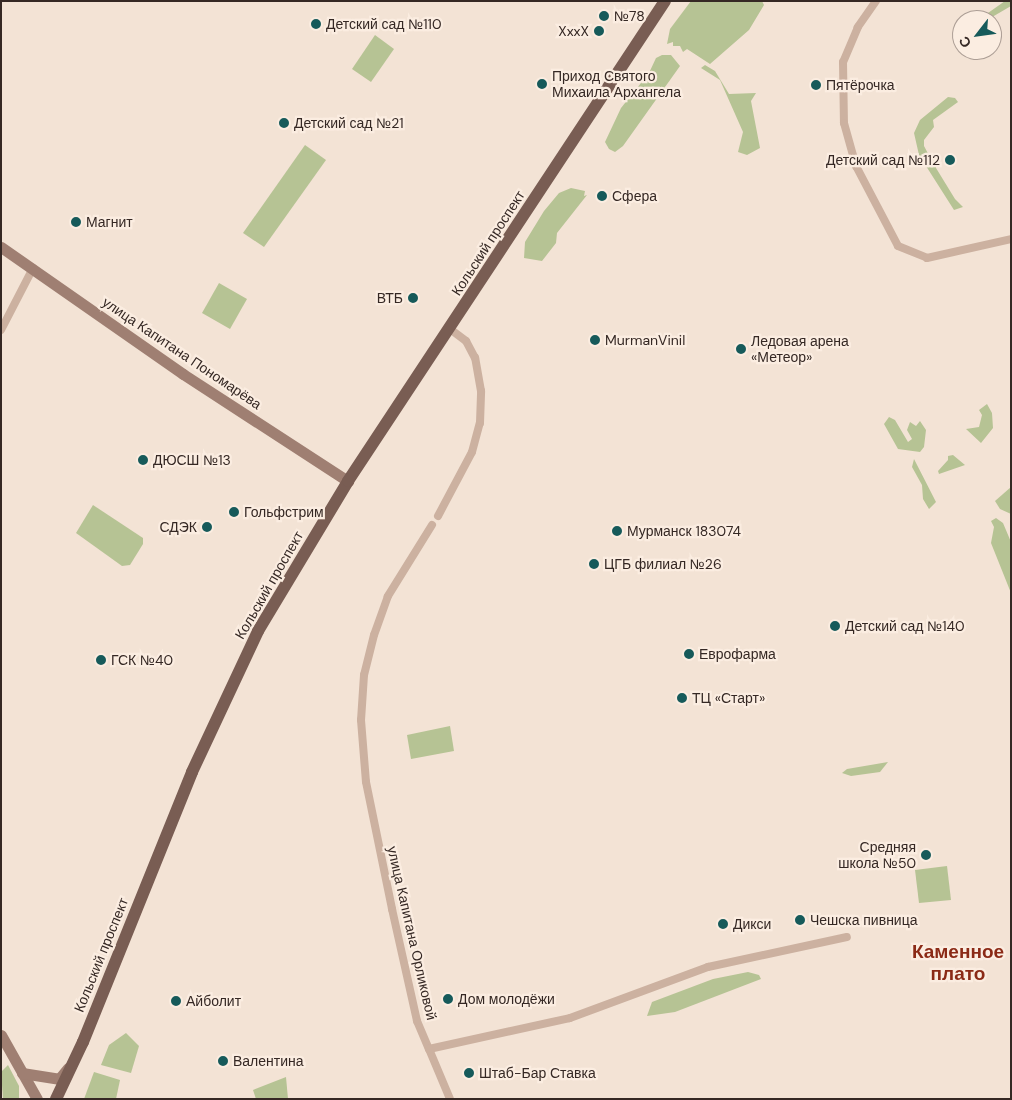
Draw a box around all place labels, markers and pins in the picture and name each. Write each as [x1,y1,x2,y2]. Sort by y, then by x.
place label: №78 [614,8,645,24]
marker: №78 [598,10,610,22]
place label: Детский сад №110 [326,16,442,32]
marker: Детский сад №110 [310,18,322,30]
place label: XxxX [558,23,589,39]
marker: XxxX [593,25,605,37]
place label: Приход Святого Михаила Архангела [552,68,681,100]
place label: Пятёрочка [826,77,895,93]
marker: Приход Святого Михаила Архангела [536,78,548,90]
marker: Пятёрочка [810,79,822,91]
place label: Детский сад №21 [294,115,404,131]
marker: Детский сад №21 [278,117,290,129]
place label: Детский сад №112 [826,152,940,168]
marker: Детский сад №112 [944,154,956,166]
place label: Сфера [612,188,657,204]
marker: Сфера [596,190,608,202]
place label: Магнит [86,214,133,230]
marker: Магнит [70,216,82,228]
place label: ВТБ [377,290,403,306]
marker: ВТБ [407,292,419,304]
place label: MurmanVinil [605,332,685,348]
place label: Ледовая арена «Метеор» [751,333,849,366]
marker: MurmanVinil [589,334,601,346]
marker: Ледовая арена «Метеор» [735,343,747,355]
place label: ДЮСШ №13 [153,452,231,468]
marker: ДЮСШ №13 [137,454,149,466]
place label: Гольфстрим [244,504,324,520]
marker: Гольфстрим [228,506,240,518]
place label: СДЭК [159,519,197,535]
marker: СДЭК [201,521,213,533]
place label: Мурманск 183074 [627,523,741,539]
marker: Мурманск 183074 [611,525,623,537]
place label: ЦГБ филиал №26 [604,556,722,572]
marker: ЦГБ филиал №26 [588,558,600,570]
place label: Детский сад №140 [845,618,965,634]
marker: Детский сад №140 [829,620,841,632]
place label: Еврофарма [699,646,776,662]
marker: Еврофарма [683,648,695,660]
place label: ГСК №40 [111,652,173,668]
marker: ГСК №40 [95,654,107,666]
place label: ТЦ «Старт» [692,690,765,706]
marker: ТЦ «Старт» [676,692,688,704]
place label: Средняя школа №50 [838,839,916,872]
marker: Средняя школа №50 [920,849,932,861]
place label: Чешска пивница [810,912,917,928]
marker: Чешска пивница [794,914,806,926]
place label: Дикси [733,916,771,932]
marker: Дикси [717,918,729,930]
place label: Дом молодёжи [458,991,555,1007]
place label: Айболит [186,993,241,1009]
marker: Дом молодёжи [442,993,454,1005]
marker: Айболит [170,995,182,1007]
place label: Валентина [233,1053,304,1069]
marker: Валентина [217,1055,229,1067]
place label: Штаб-Бар Ставка [479,1065,596,1081]
marker: Штаб-Бар Ставка [463,1067,475,1079]

